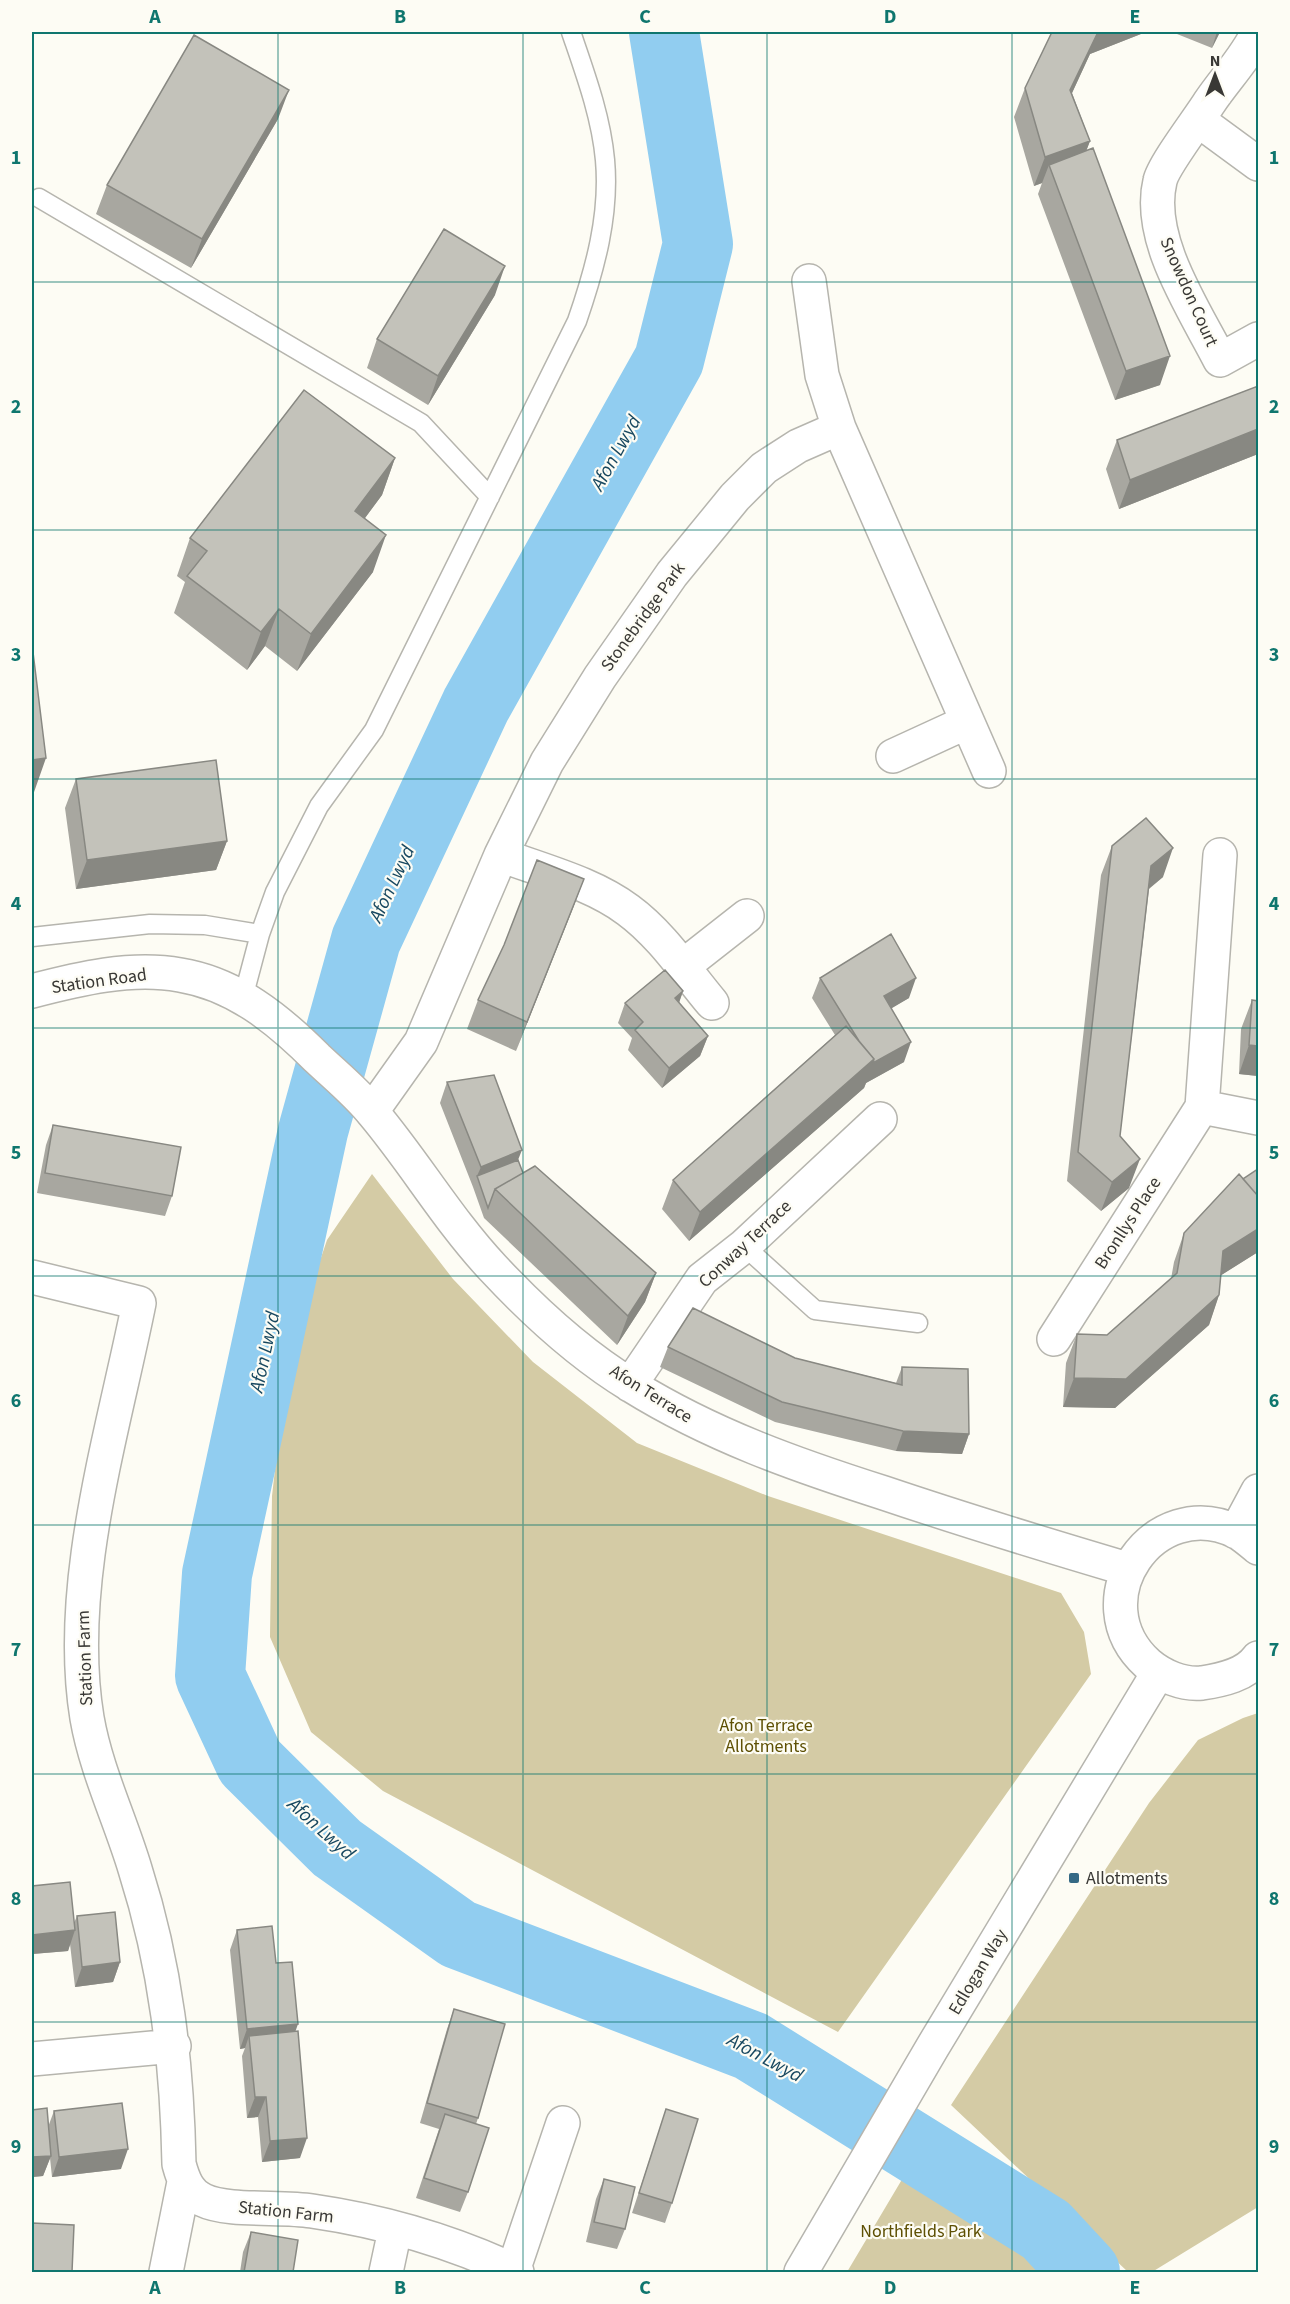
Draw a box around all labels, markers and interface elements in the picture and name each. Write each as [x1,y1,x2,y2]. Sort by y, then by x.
text: A [148,3,161,31]
text: B [394,3,406,31]
text: C [639,3,651,31]
text: D [884,3,896,31]
text: E [1130,3,1140,31]
north arrow [1185,45,1245,105]
text: N [1210,50,1220,72]
text: 1 [11,144,21,172]
text: 1 [1269,144,1279,172]
street label: Snowdon Court [1154,233,1224,351]
text: 2 [11,393,21,421]
text: 2 [1269,393,1279,421]
water label: Afon Lwyd [583,409,649,497]
street label: Stonebridge Park [595,557,691,677]
text: 3 [11,641,21,669]
text: 3 [1269,641,1279,669]
water label: Afon Lwyd [361,840,423,929]
text: 4 [11,890,22,918]
text: 4 [1269,890,1280,918]
street label: Station Road [50,962,148,1000]
text: 5 [11,1139,21,1167]
text: 5 [1269,1139,1279,1167]
street label: Bronllys Place [1089,1172,1167,1274]
street label: Conway Terrace [693,1194,797,1294]
water label: Afon Lwyd [242,1308,287,1397]
street label: Afon Terrace [605,1359,697,1429]
text: 6 [11,1387,21,1415]
text: 6 [1269,1387,1279,1415]
street label: Station Farm [71,1610,99,1706]
text: 7 [11,1636,21,1664]
text: 7 [1269,1636,1279,1664]
park label: Afon Terrace Allotments [719,1713,813,1759]
water label: Afon Lwyd [280,1790,362,1868]
place label: Allotments [1086,1866,1168,1891]
marker: Allotments [1067,1871,1081,1885]
text: 8 [11,1885,21,1913]
text: 8 [1269,1885,1279,1913]
street label: Edlogan Way [942,1924,1014,2020]
water label: Afon Lwyd [721,2025,809,2090]
text: 9 [11,2133,21,2161]
text: 9 [1269,2133,1279,2161]
street label: Station Farm [237,2195,335,2229]
park label: Northfields Park [860,2219,982,2244]
text: A [148,2274,161,2302]
text: B [394,2274,406,2302]
text: C [639,2274,651,2302]
text: D [884,2274,896,2302]
text: E [1130,2274,1140,2302]

